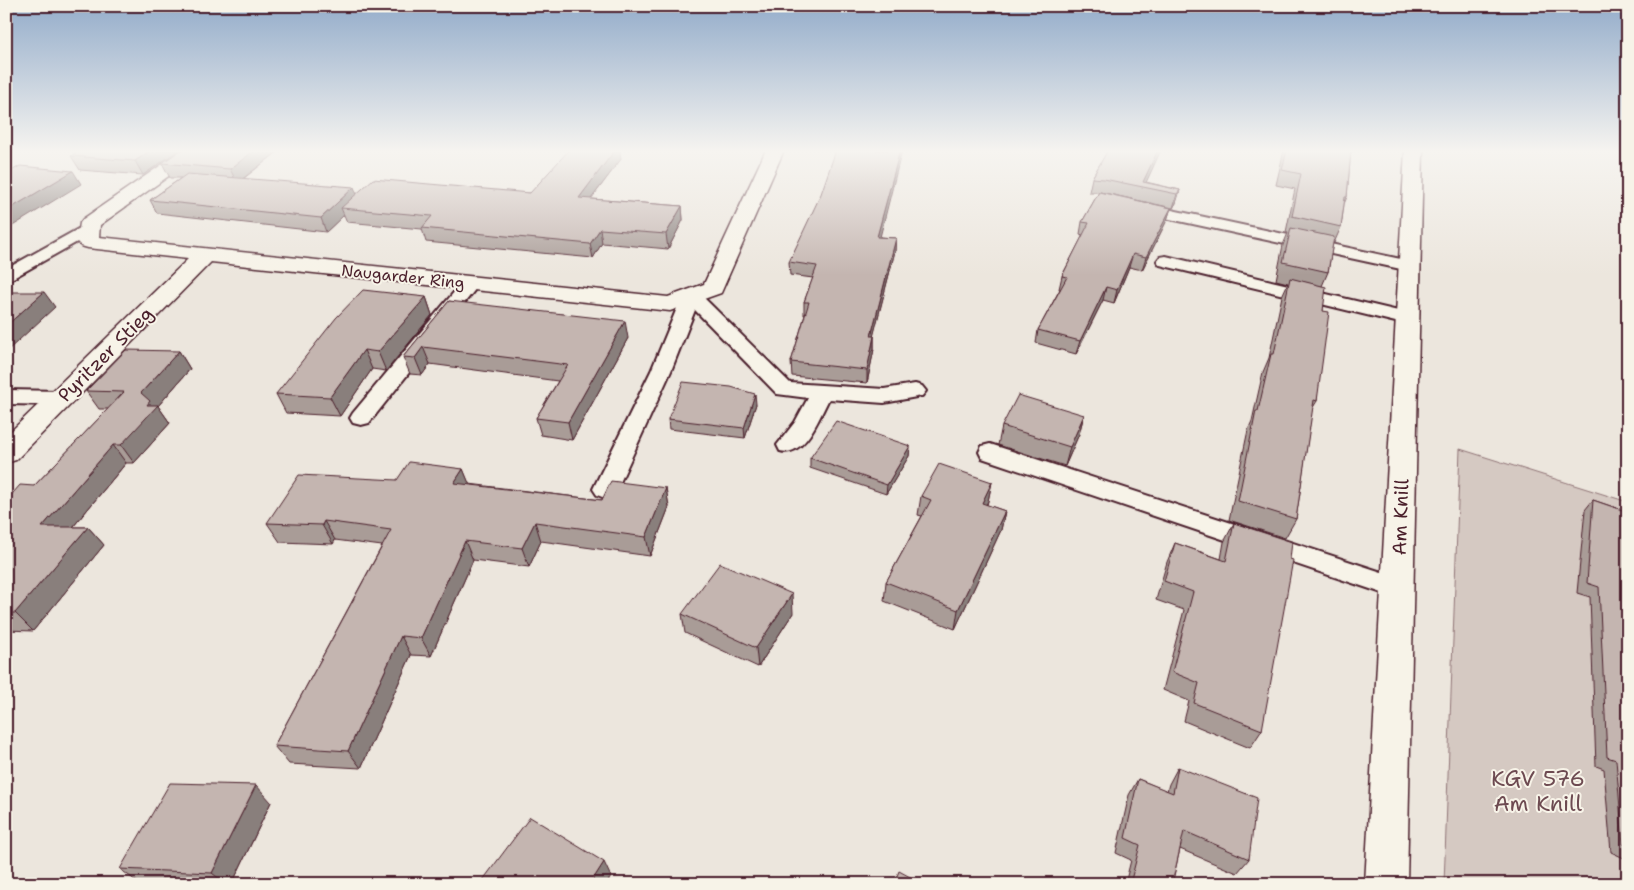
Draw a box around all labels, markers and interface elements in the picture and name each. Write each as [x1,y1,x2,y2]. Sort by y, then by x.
street label: Naugarder Ring [340,260,466,293]
street label: Pyritzer Stieg [52,301,159,408]
street label: Am Knill [1387,478,1414,556]
park label: KGV 576 Am Knill [1491,764,1585,818]

